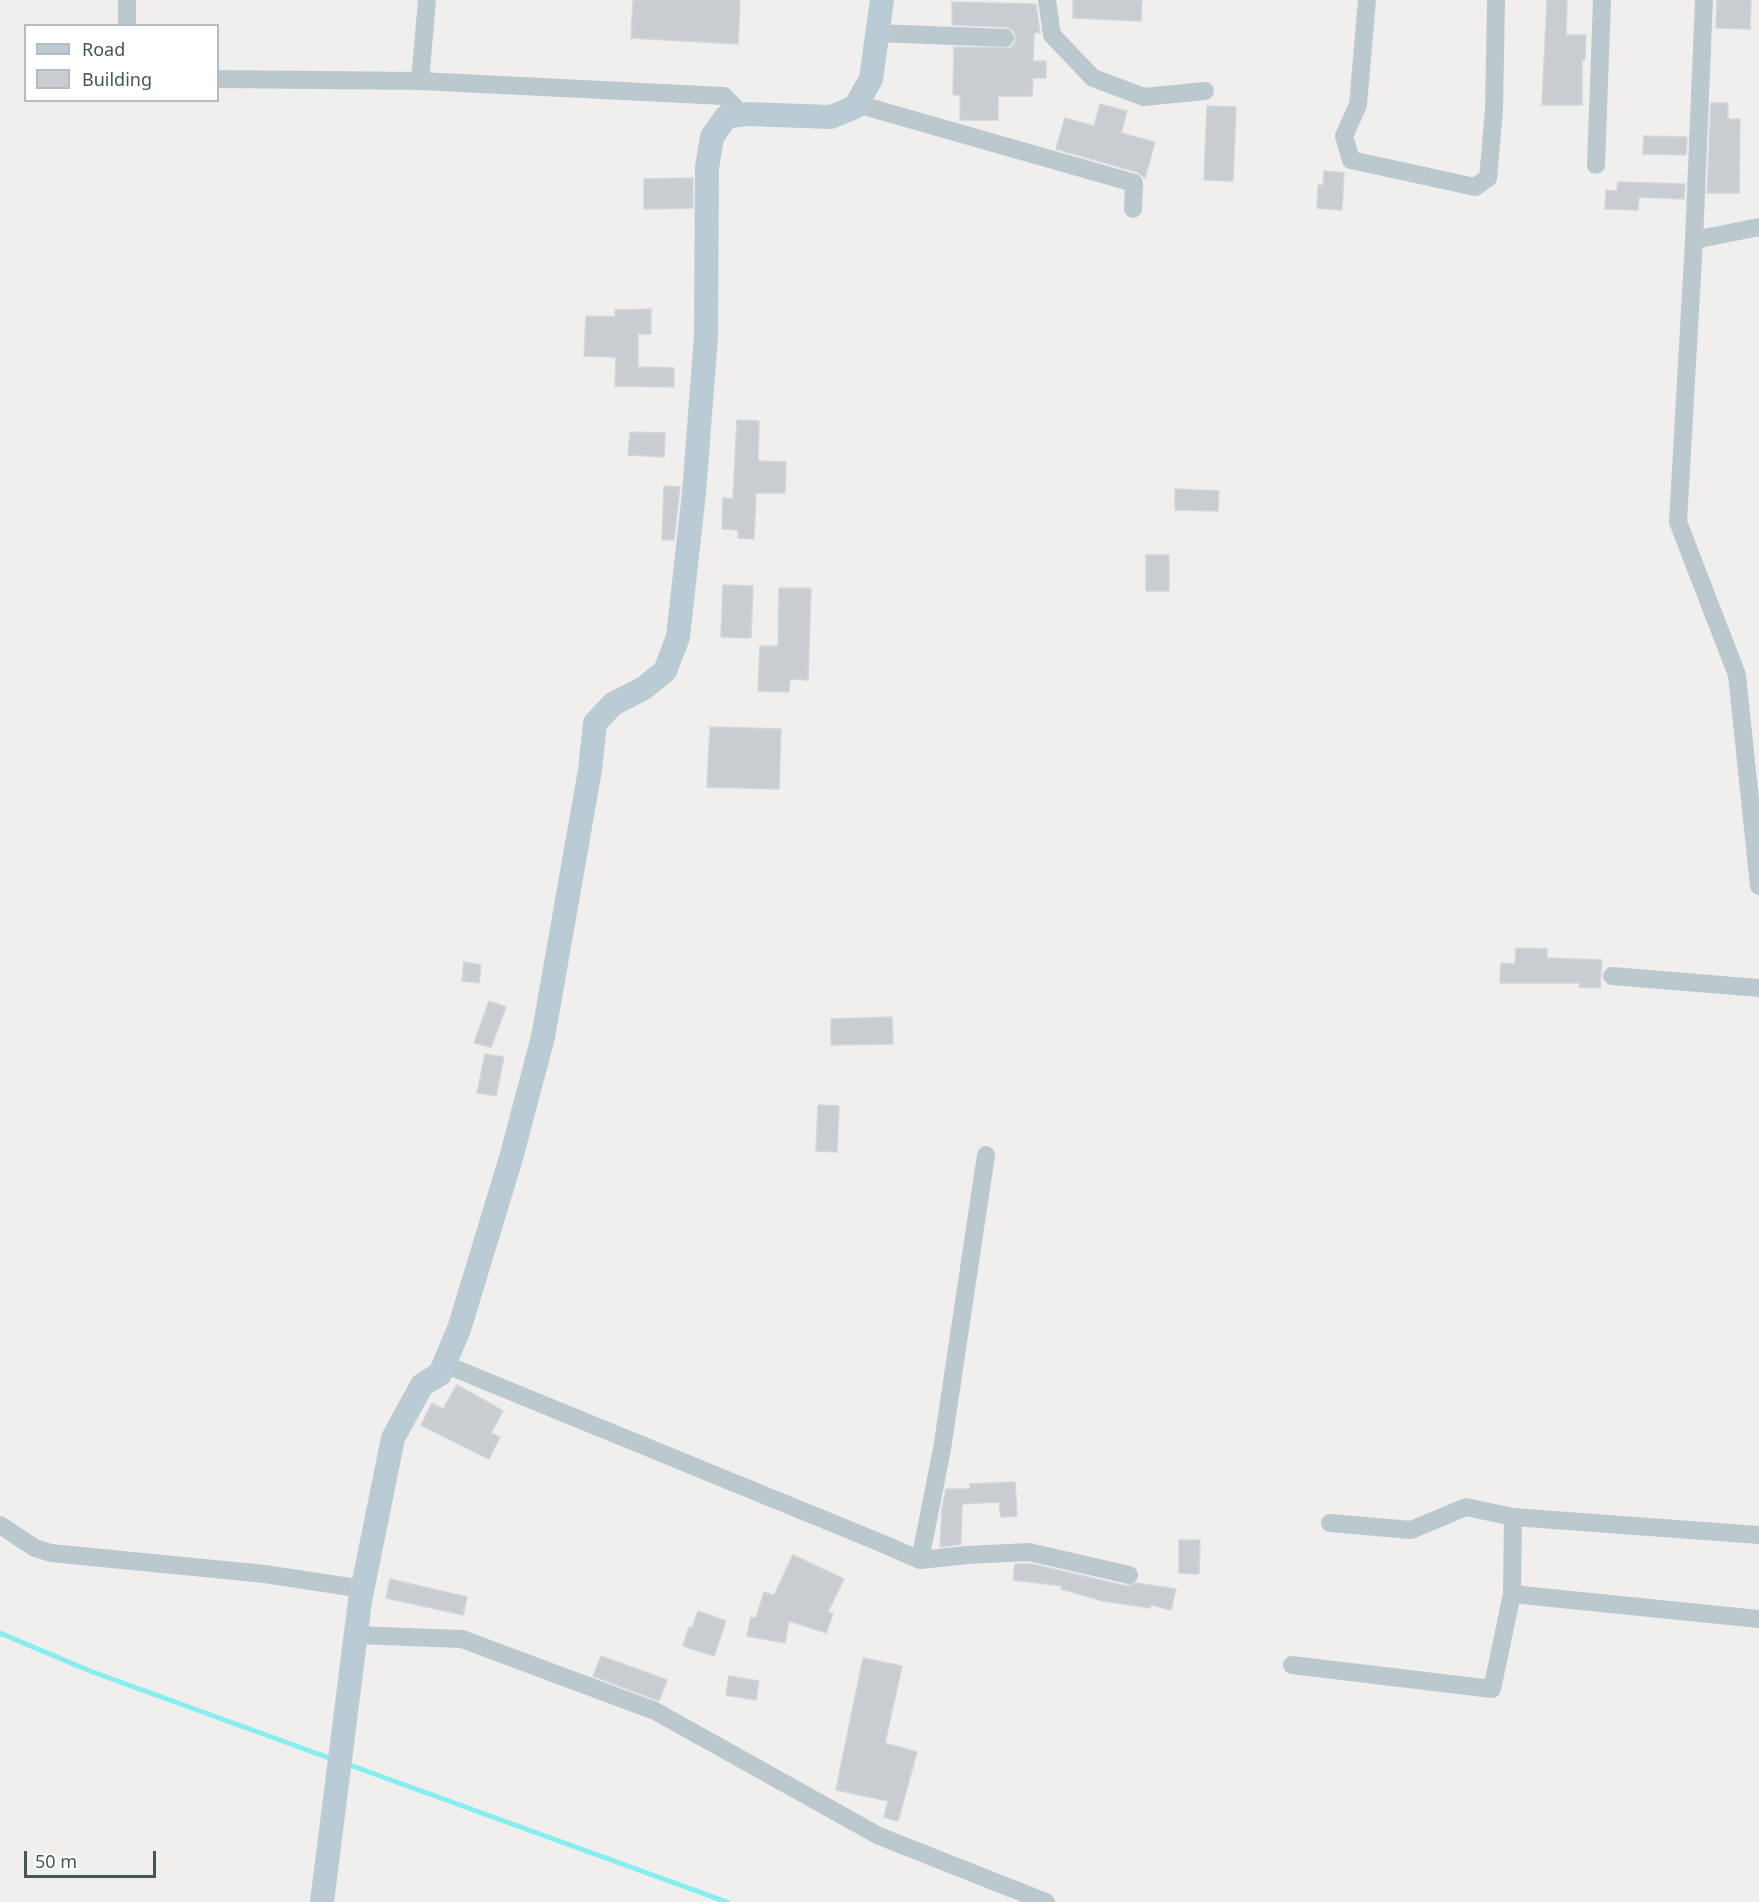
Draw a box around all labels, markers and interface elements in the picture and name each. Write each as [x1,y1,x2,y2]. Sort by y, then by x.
legend [24,24,219,102]
text: Road [82,37,125,61]
text: Building [82,67,152,91]
scale bar [27,1839,159,1877]
text: 50 m [35,1849,77,1873]

